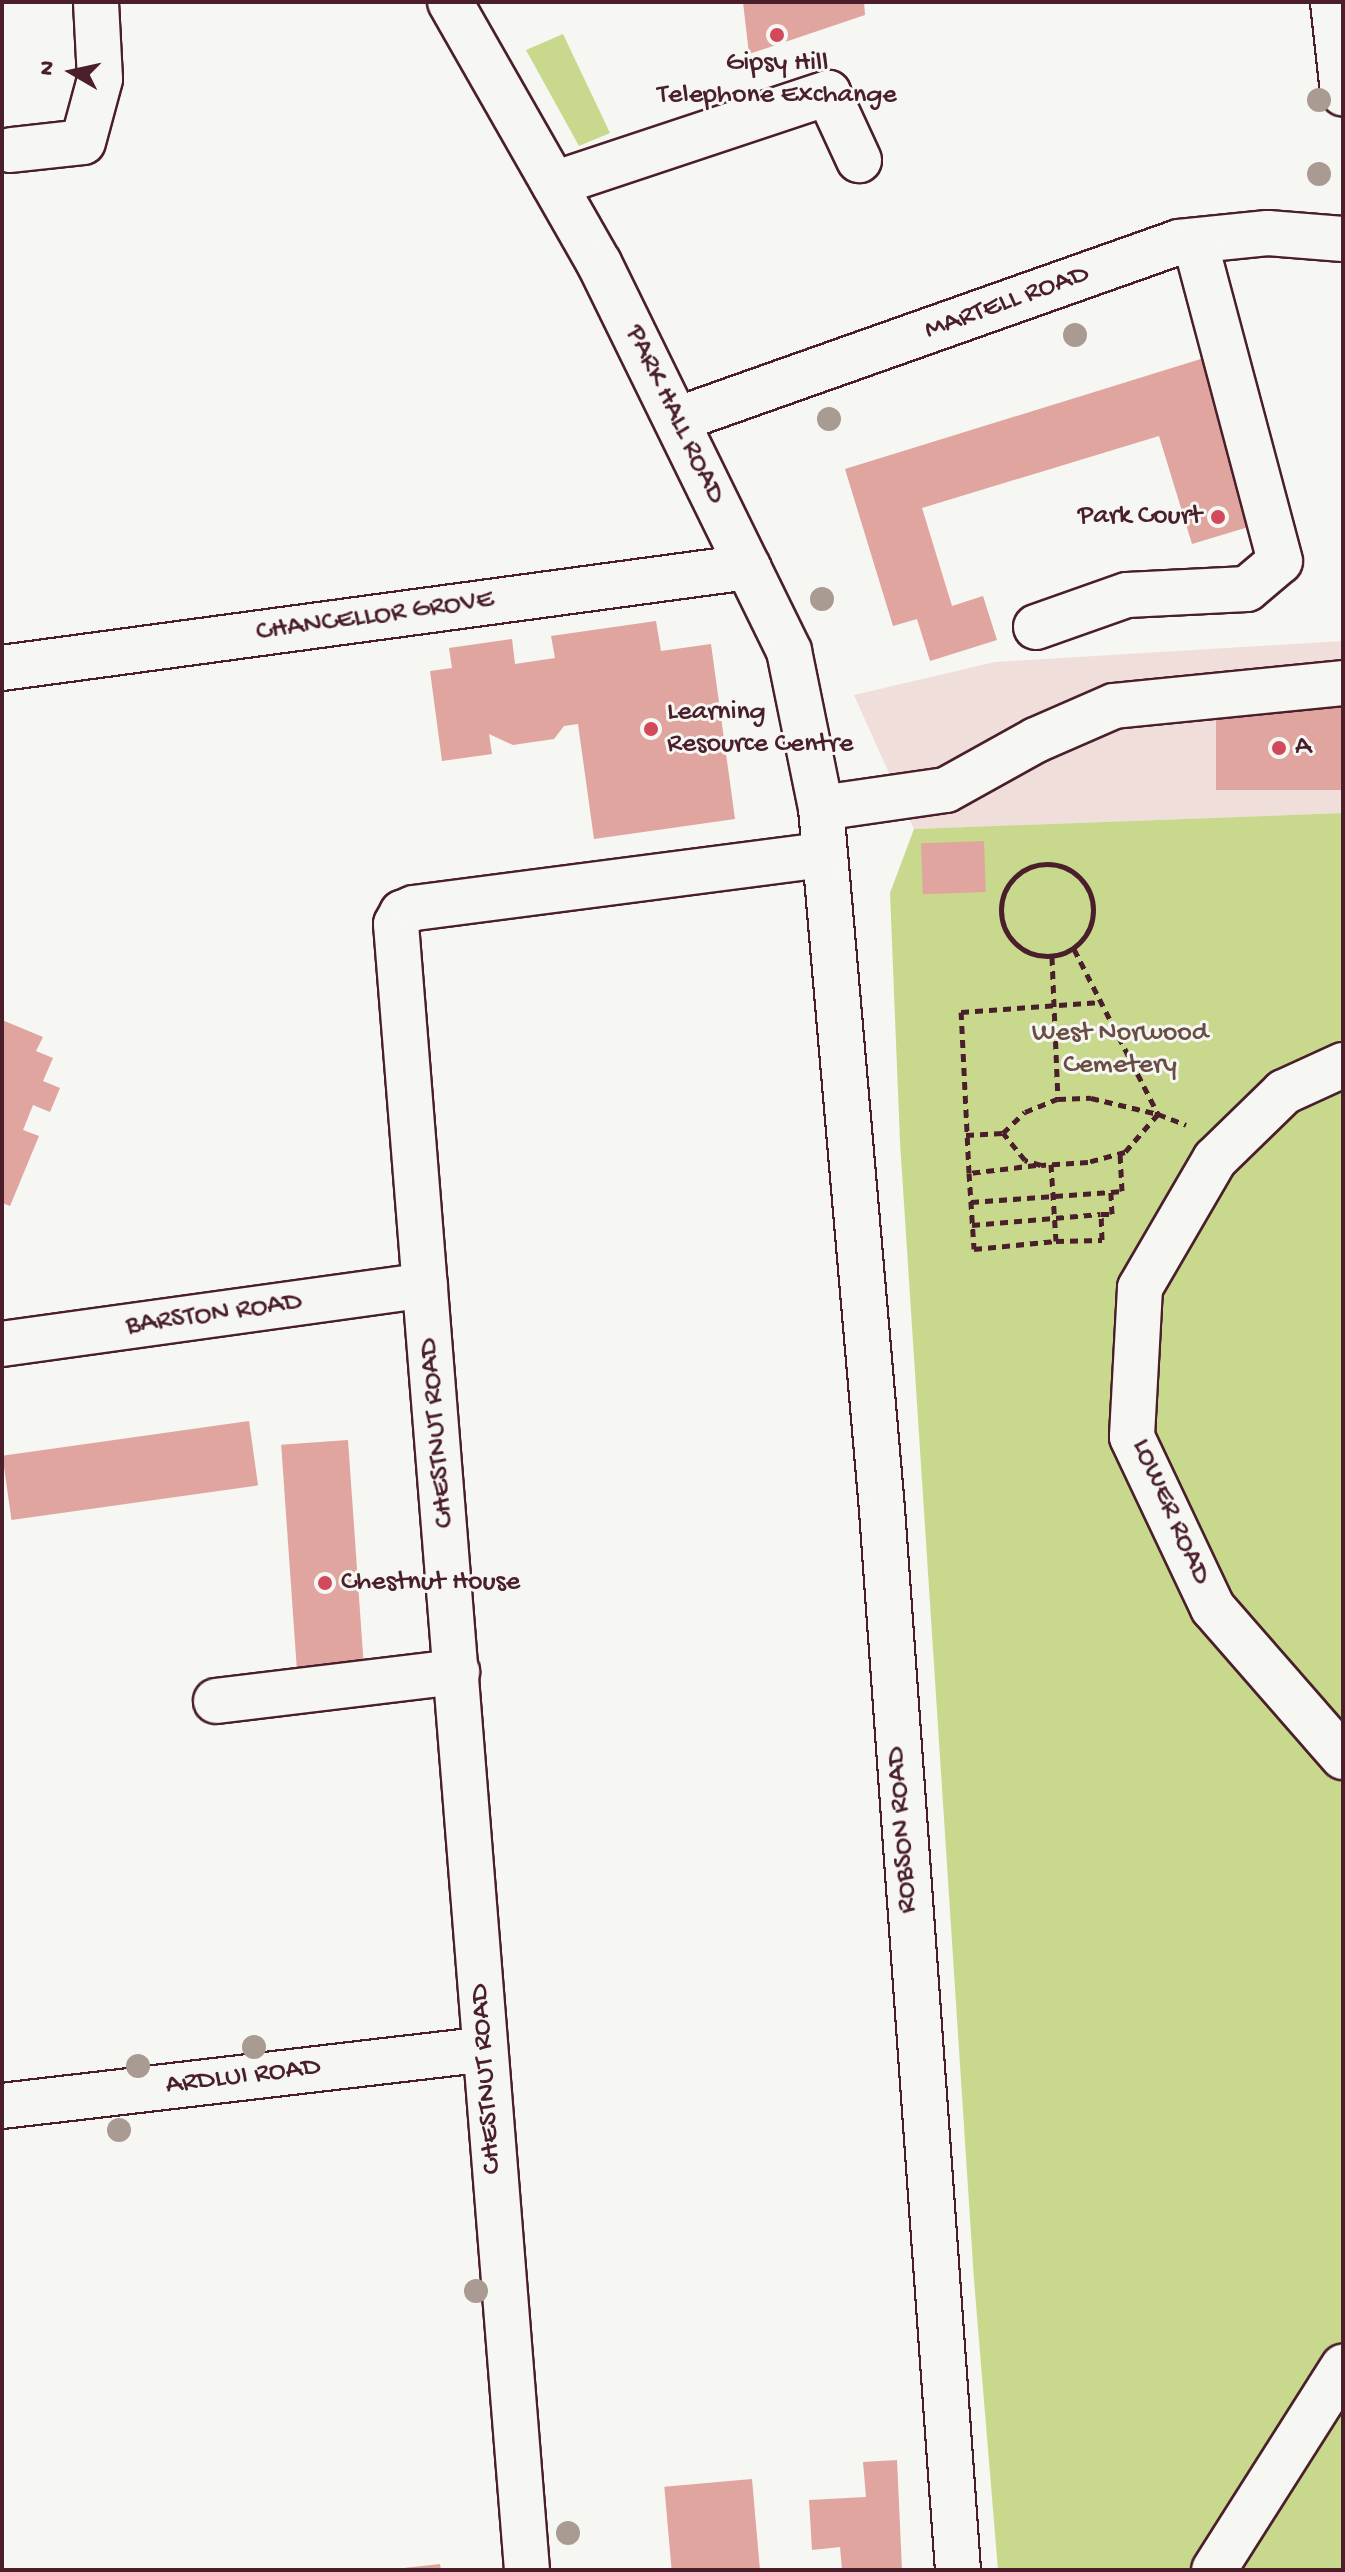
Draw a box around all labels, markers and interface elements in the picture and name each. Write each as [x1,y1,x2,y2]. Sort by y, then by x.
marker: Gipsy Hill Telephone Exchange [768,26,786,44]
north arrow [32,32,112,112]
place label: Gipsy Hill Telephone Exchange [657,47,897,113]
text: N [34,59,62,77]
street label: MARTELL ROAD [920,258,1094,348]
street label: PARK HALL ROAD [616,320,732,510]
place label: Park Court [1078,500,1202,534]
marker: Park Court [1209,508,1227,526]
street label: CHANCELLOR GROVE [254,584,496,650]
place label: Learning Resource Centre [667,696,853,762]
marker: Learning Resource Centre [642,720,660,738]
place label: A [1295,731,1312,765]
marker: A [1270,739,1288,757]
park label: West Norwood Cemetery [1032,1017,1208,1083]
street label: BARSTON ROAD [124,1286,304,1344]
street label: CHESTNUT ROAD [413,1337,463,1529]
street label: LOWER ROAD [1123,1434,1217,1590]
place label: Chestnut House [341,1566,520,1600]
marker: Chestnut House [316,1574,334,1592]
street label: ROBSON ROAD [880,1746,926,1914]
street label: CHESTNUT ROAD [464,1983,510,2175]
street label: ARDLUI ROAD [164,2051,322,2103]

